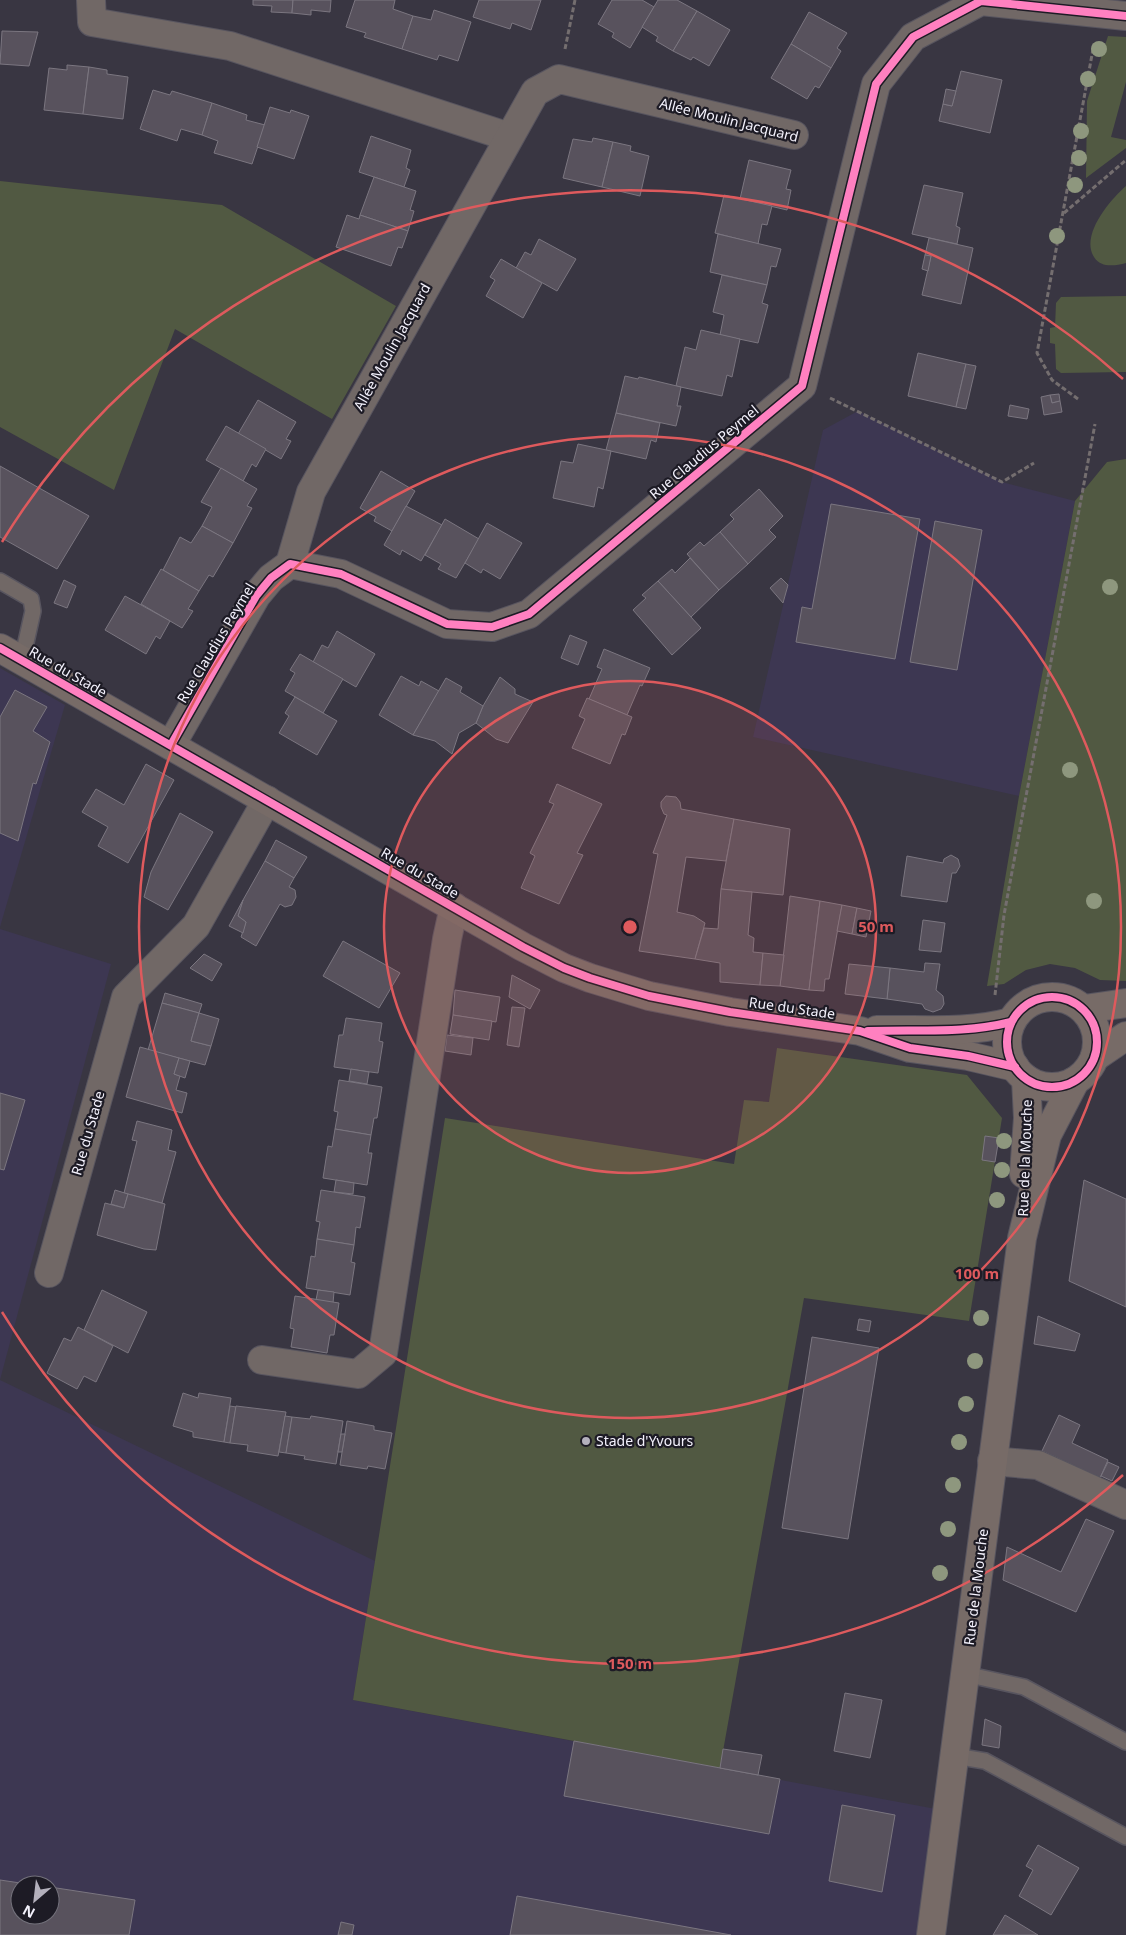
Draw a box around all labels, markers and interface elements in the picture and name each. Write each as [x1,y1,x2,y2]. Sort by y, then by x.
street label: Allée Moulin Jacquard [658,93,801,146]
street label: Allée Moulin Jacquard [349,280,434,414]
street label: Rue Claudius Peymel [645,400,762,503]
street label: Rue Claudius Peymel [172,579,259,706]
street label: Rue du Stade [26,642,111,702]
street label: Rue du Stade [378,843,463,903]
text: 50 m [858,916,894,936]
centre of rings [621,918,639,936]
street label: Rue du Stade [748,992,837,1023]
street label: Rue du Stade [66,1088,109,1177]
street label: Rue de la Mouche [1013,1099,1036,1217]
text: 100 m [955,1263,999,1283]
place label: Stade d'Yvours [596,1431,694,1450]
marker: Stade d'Yvours [580,1435,592,1447]
street label: Rue de la Mouche [959,1528,992,1646]
text: 150 m [608,1653,652,1673]
north arrow [10,1875,60,1925]
text: N [19,1901,38,1923]

